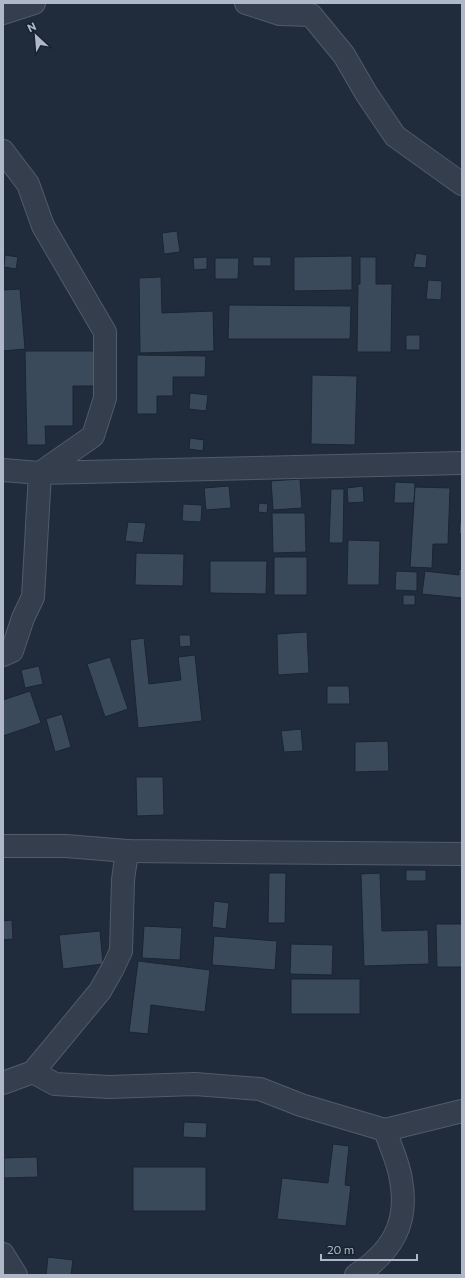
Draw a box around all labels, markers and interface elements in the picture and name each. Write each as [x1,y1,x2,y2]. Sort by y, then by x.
north arrow [16,16,56,56]
text: N [25,19,38,34]
scale bar [321,1236,417,1262]
text: 20 m [327,1242,354,1256]

